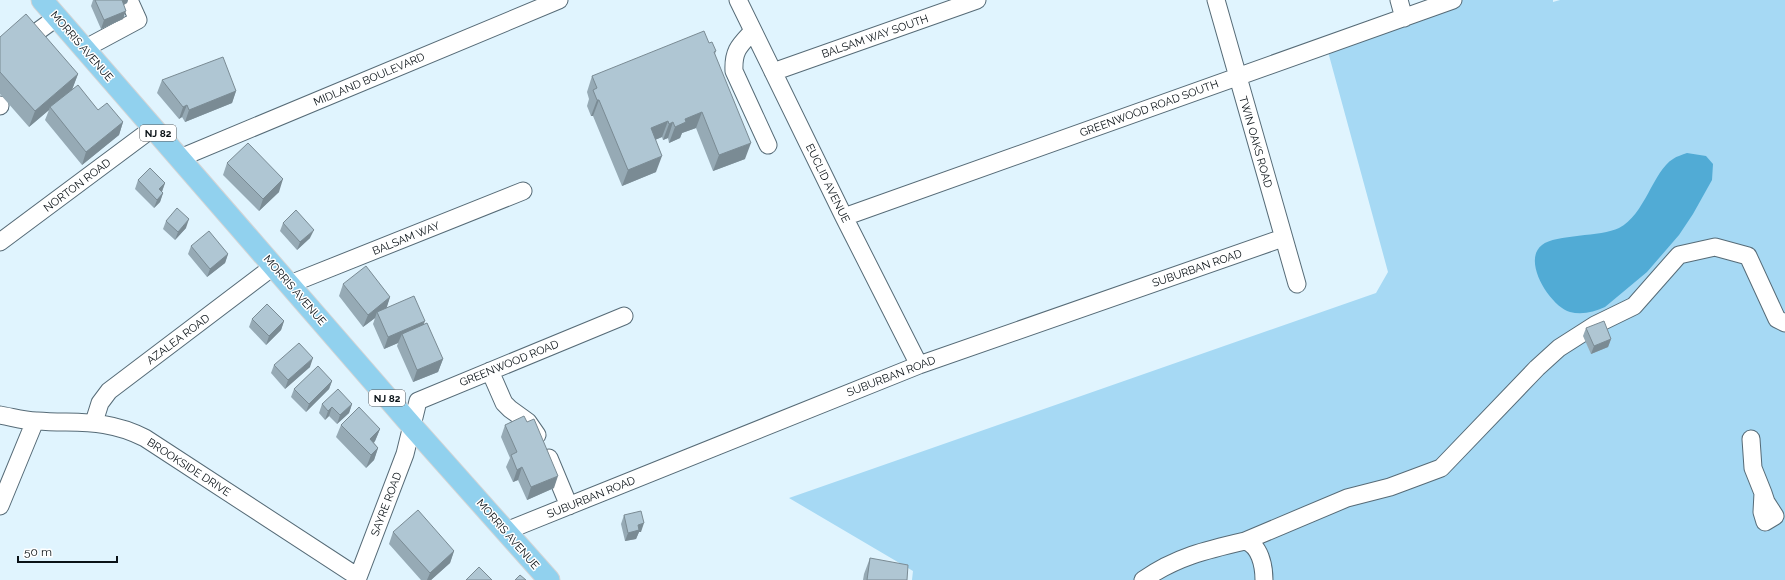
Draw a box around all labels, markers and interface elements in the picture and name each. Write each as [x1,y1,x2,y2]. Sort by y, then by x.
street label: MORRIS AVENUE [48,9,116,84]
street label: BALSAM WAY SOUTH [820,12,930,61]
street label: MIDLAND BOULEVARD [312,50,427,109]
street label: GREENWOOD ROAD SOUTH [1078,77,1220,140]
street label: TWIN OAKS ROAD [1236,95,1275,190]
road number: NJ 82 [140,125,176,141]
street label: EUCLID AVENUE [803,142,852,225]
street label: NORTON ROAD [41,156,113,215]
street label: BALSAM WAY [371,219,442,258]
street label: SUBURBAN ROAD [1151,247,1244,290]
street label: MORRIS AVENUE [261,253,329,328]
street label: AZALEA ROAD [144,311,212,367]
street label: GREENWOOD ROAD [458,338,561,389]
street label: SUBURBAN ROAD [845,353,938,399]
road number: NJ 82 [369,390,405,406]
street label: BROOKSIDE DRIVE [145,436,233,499]
street label: SAYRE ROAD [368,470,405,538]
street label: SUBURBAN ROAD [545,474,637,521]
street label: MORRIS AVENUE [474,497,542,572]
scale bar [18,538,117,564]
text: 50 m [24,545,52,559]

